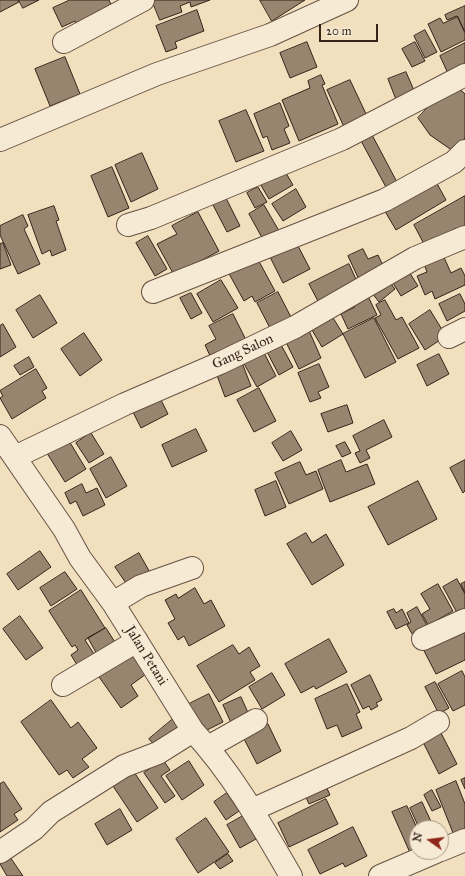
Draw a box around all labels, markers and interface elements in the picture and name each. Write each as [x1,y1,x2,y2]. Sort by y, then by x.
scale bar [321,16,380,42]
text: 20 m [326,24,352,38]
street label: Gang Salon [210,331,276,373]
street label: Jalan Petani [121,623,171,689]
north arrow [409,820,449,860]
text: N [410,831,425,843]

